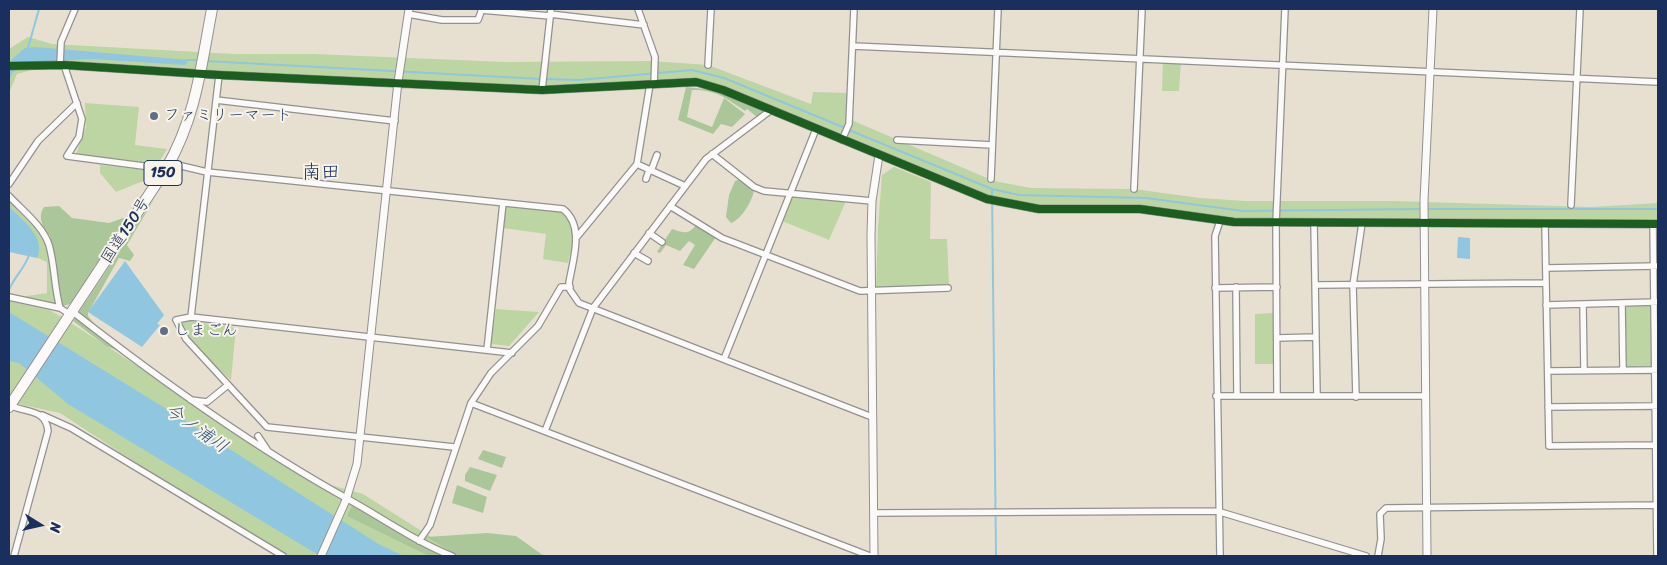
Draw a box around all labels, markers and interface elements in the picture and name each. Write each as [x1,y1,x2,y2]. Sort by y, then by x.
place label: ファミリーマート [164,106,292,126]
marker: ファミリーマート [148,110,160,122]
road number: 150 [144,160,182,186]
district label: 南田 [302,162,340,184]
street label: 国道150号 [98,194,154,268]
place label: しまごん [174,321,238,341]
marker: しまごん [158,325,170,337]
water label: 今ノ浦川 [160,400,232,458]
north arrow [15,500,65,550]
text: N [42,521,68,535]

